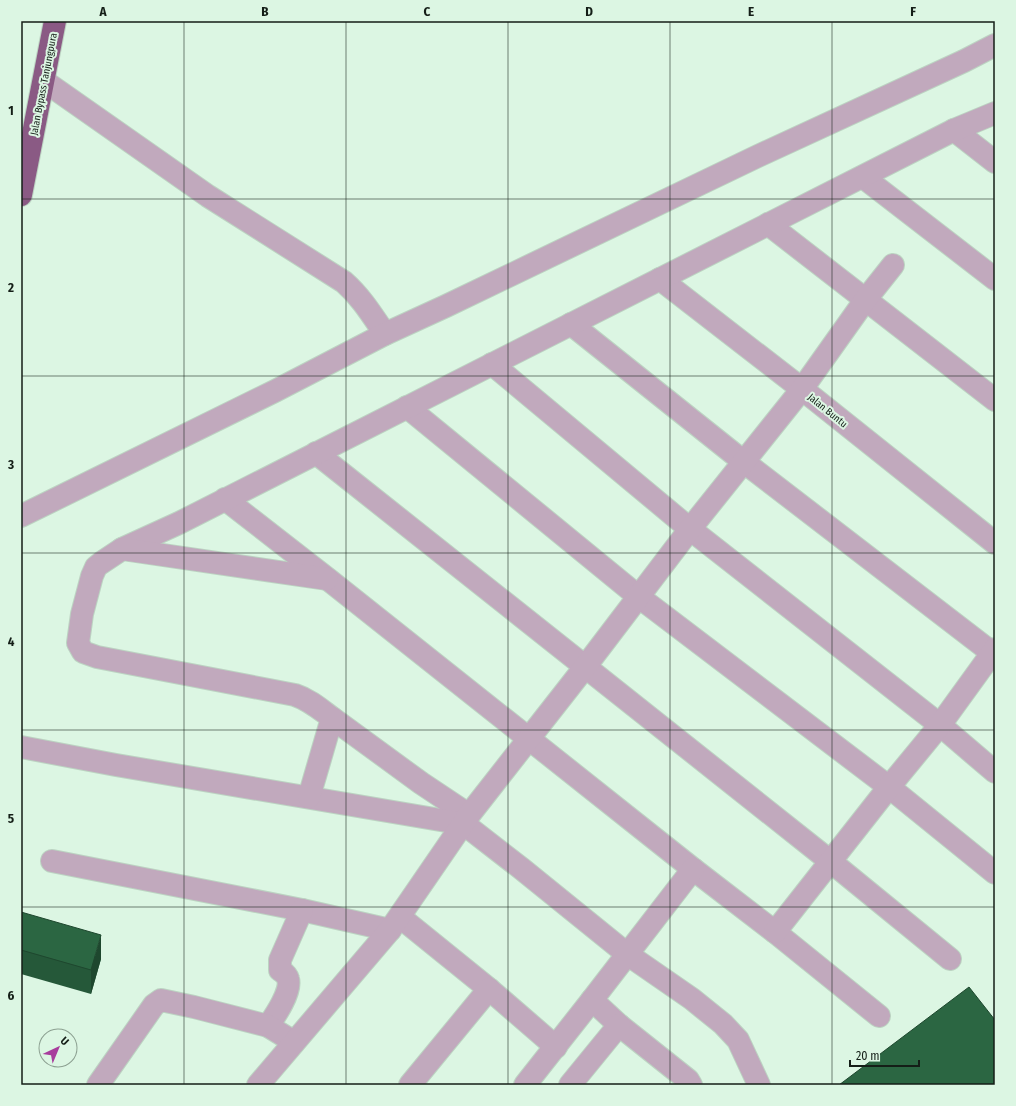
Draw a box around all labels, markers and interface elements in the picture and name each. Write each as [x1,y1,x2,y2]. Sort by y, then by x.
text: A [98,4,107,19]
text: B [261,4,269,19]
text: C [424,4,431,19]
text: D [585,4,593,19]
text: E [748,4,754,19]
text: F [910,4,916,19]
street label: Jalan Bypass Tanjungpura [28,32,60,136]
text: 1 [8,103,14,118]
text: 2 [7,280,14,295]
street label: Jalan Buntu [805,391,849,430]
text: 3 [7,457,14,472]
text: 4 [8,634,15,649]
text: 5 [8,811,14,826]
text: 6 [8,988,15,1003]
north arrow [38,1028,78,1068]
text: U [58,1034,71,1048]
scale bar [850,1042,919,1068]
text: 20 m [856,1049,880,1063]

